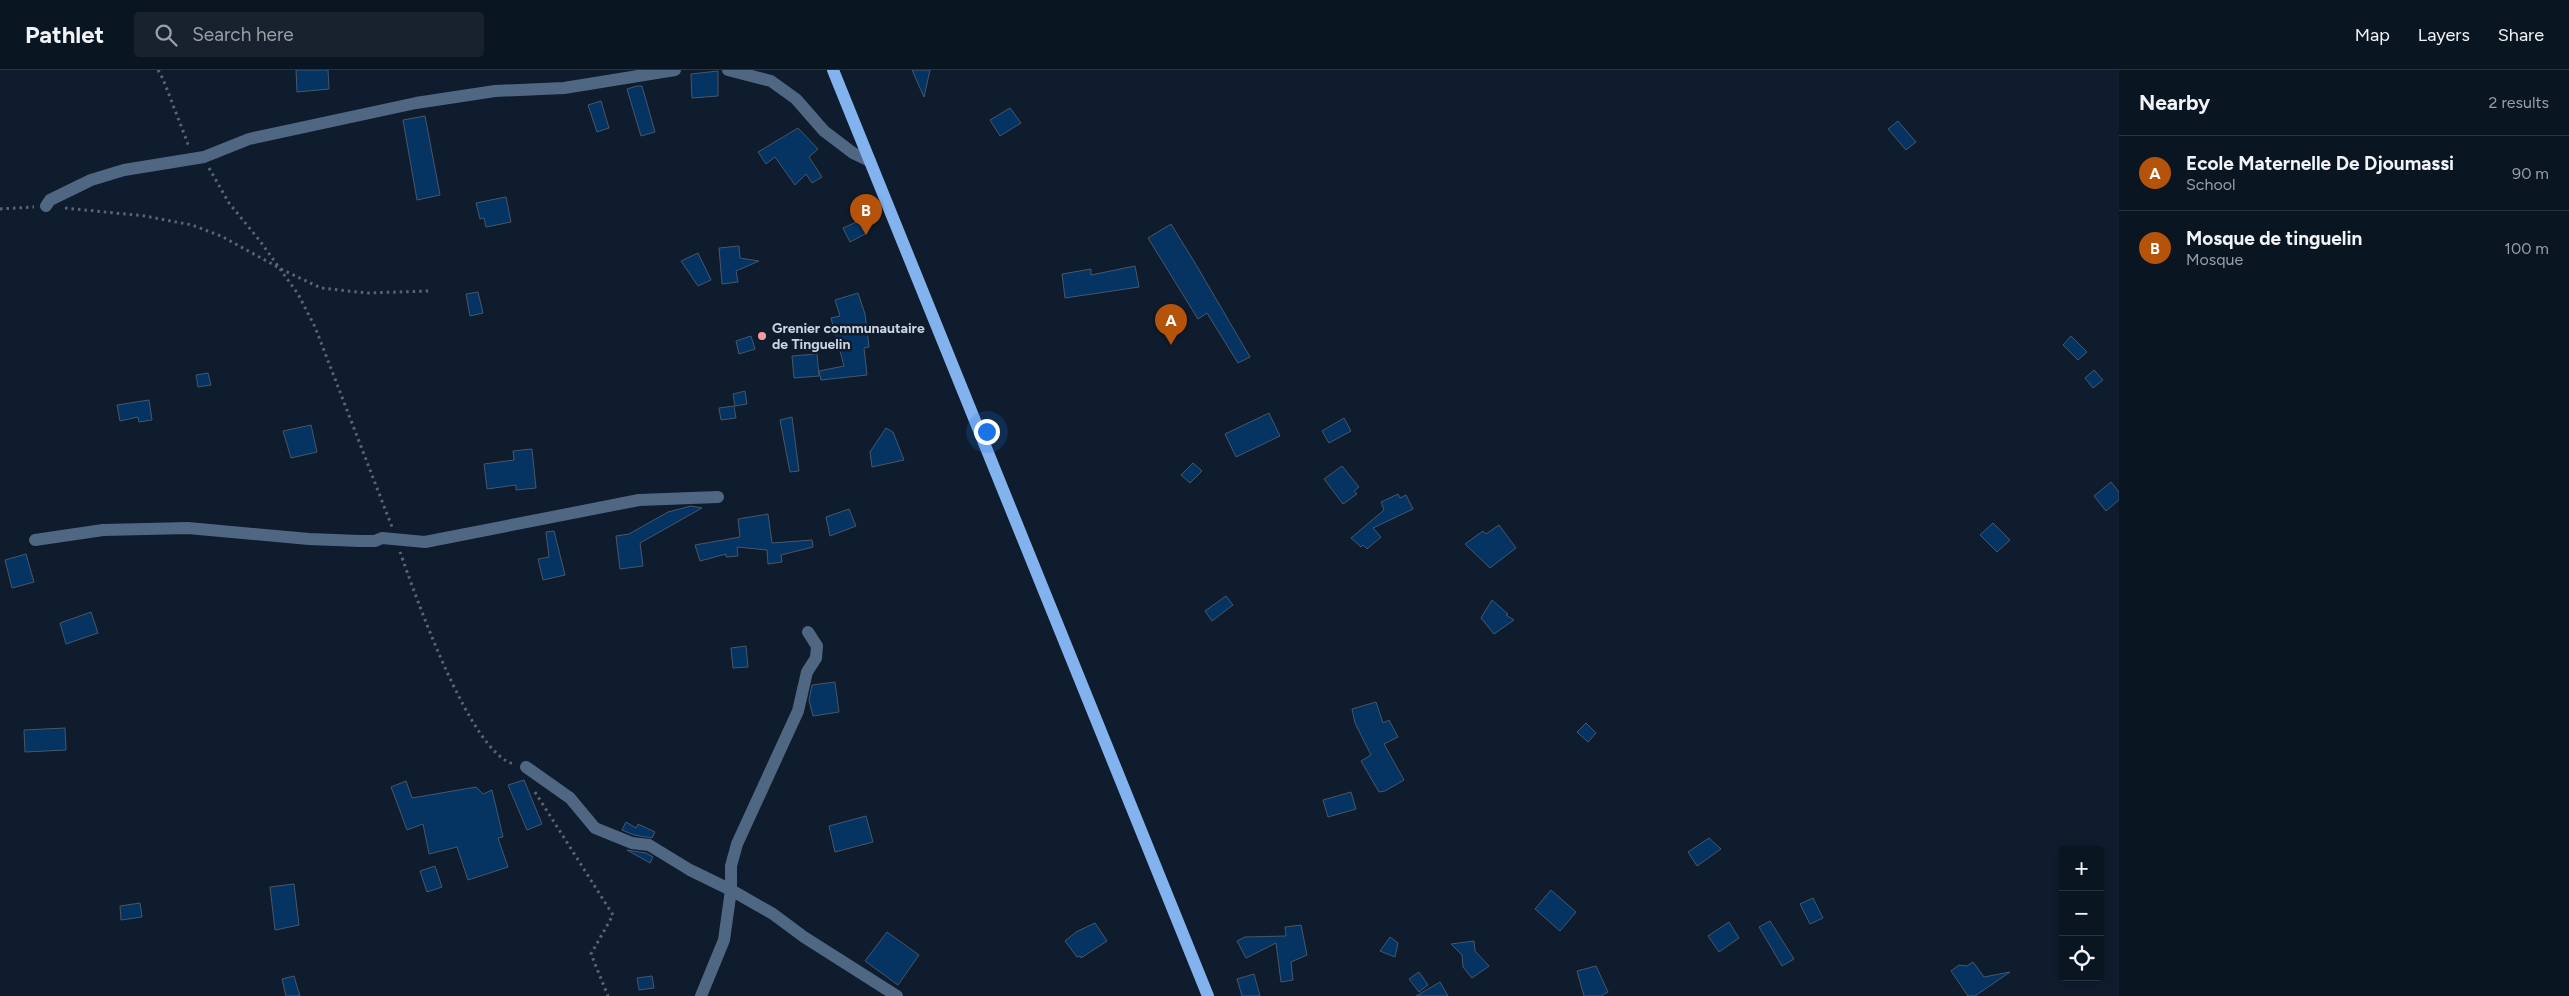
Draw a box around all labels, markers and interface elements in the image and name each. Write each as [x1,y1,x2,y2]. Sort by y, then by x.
search box [134,12,484,57]
text: Pathlet [25,20,104,49]
icon: search [152,21,180,49]
text: Search here [192,23,294,46]
text: Map [2355,24,2390,46]
text: Layers [2418,24,2470,46]
text: Share [2498,24,2544,46]
text: Nearby [2139,90,2210,115]
text: 2 results [2489,93,2549,112]
text: Ecole Maternelle De Djoumassi [2186,152,2454,175]
text: A [2149,164,2161,183]
text: 90 m [2512,164,2549,183]
text: School [2186,175,2236,194]
pin: B [850,194,882,235]
text: Mosque de tinguelin [2186,227,2362,250]
text: B [2150,239,2160,258]
text: 100 m [2504,239,2549,258]
text: Mosque [2186,250,2243,269]
pin: A [1155,304,1187,345]
place label: Grenier communautaire de Tinguelin [772,320,925,353]
marker: Grenier communautaire de Tinguelin [756,330,768,342]
your location [974,419,1000,445]
map controls [2059,846,2104,981]
button: + [2059,846,2104,891]
button: − [2059,891,2104,936]
button: locate [2059,936,2104,981]

